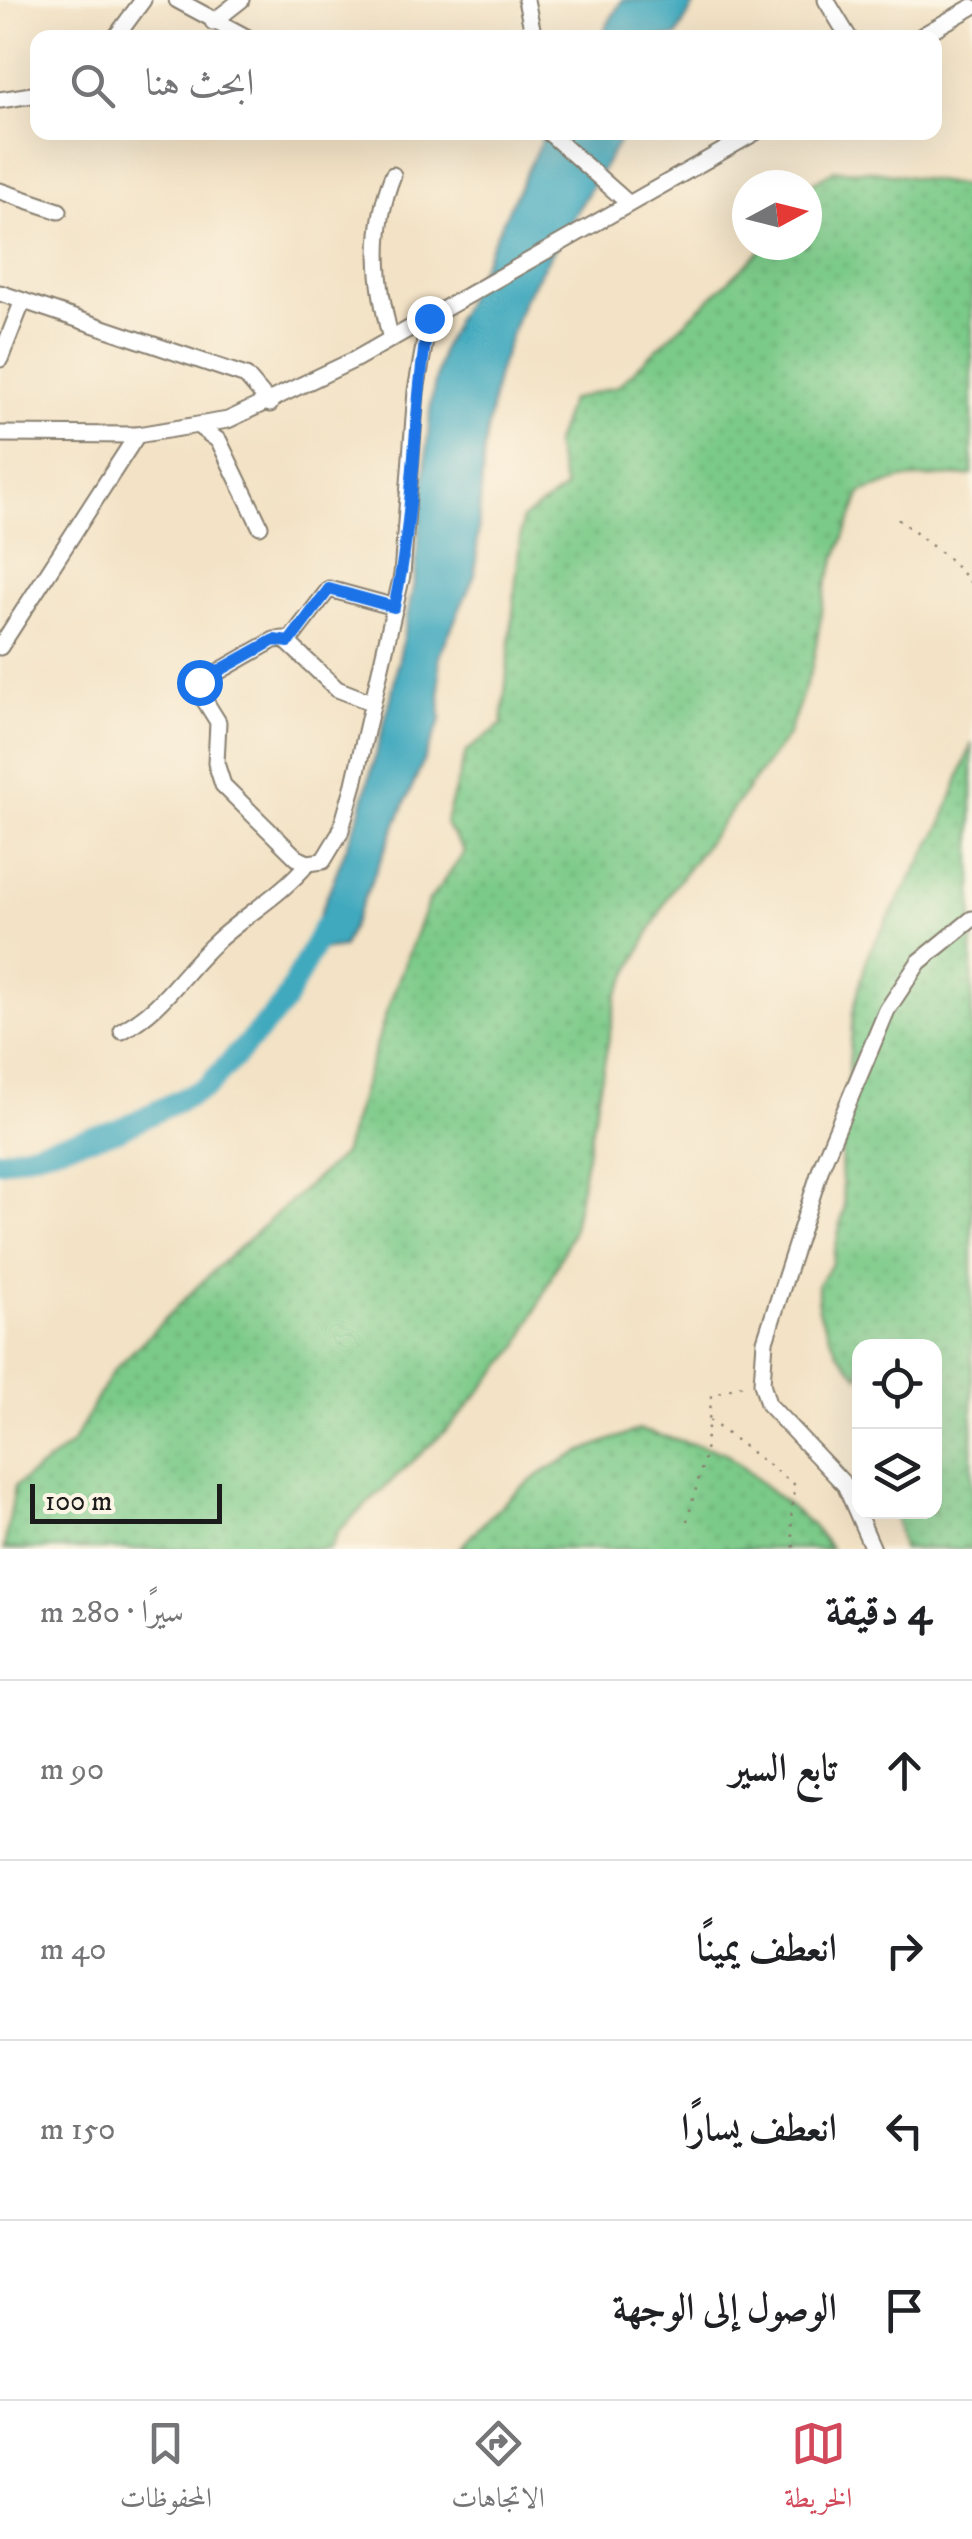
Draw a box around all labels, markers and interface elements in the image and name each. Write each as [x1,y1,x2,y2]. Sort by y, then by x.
search box [30,30,942,140]
icon: search [65,58,120,113]
text: ابحث هنا [145,60,255,108]
north arrow [732,170,822,260]
route end [407,296,453,342]
route start [177,660,223,706]
map controls [852,1339,942,1519]
button: locate [852,1339,942,1429]
button: layers [852,1429,942,1519]
scale bar [30,1479,222,1524]
text: 100 m [45,1484,112,1519]
text: 4 دقيقة [825,1586,932,1638]
text: سيرًا · 280 m [40,1593,184,1633]
icon: ahead [877,1743,932,1798]
text: تابع السير [730,1745,837,1793]
text: 90 m [40,1750,104,1790]
icon: right [877,1923,932,1978]
text: انعطف يمينًا [696,1925,837,1973]
text: 40 m [40,1930,107,1970]
icon: left [877,2103,932,2158]
text: انعطف يسارًا [681,2105,837,2153]
text: 150 m [40,2110,116,2150]
icon: arrive [877,2283,932,2338]
text: الوصول إلى الوجهة [613,2285,837,2333]
tab: المحفوظات [120,2416,212,2525]
tab: الاتجاهات [451,2416,545,2525]
tab: الخريطة [784,2416,852,2525]

